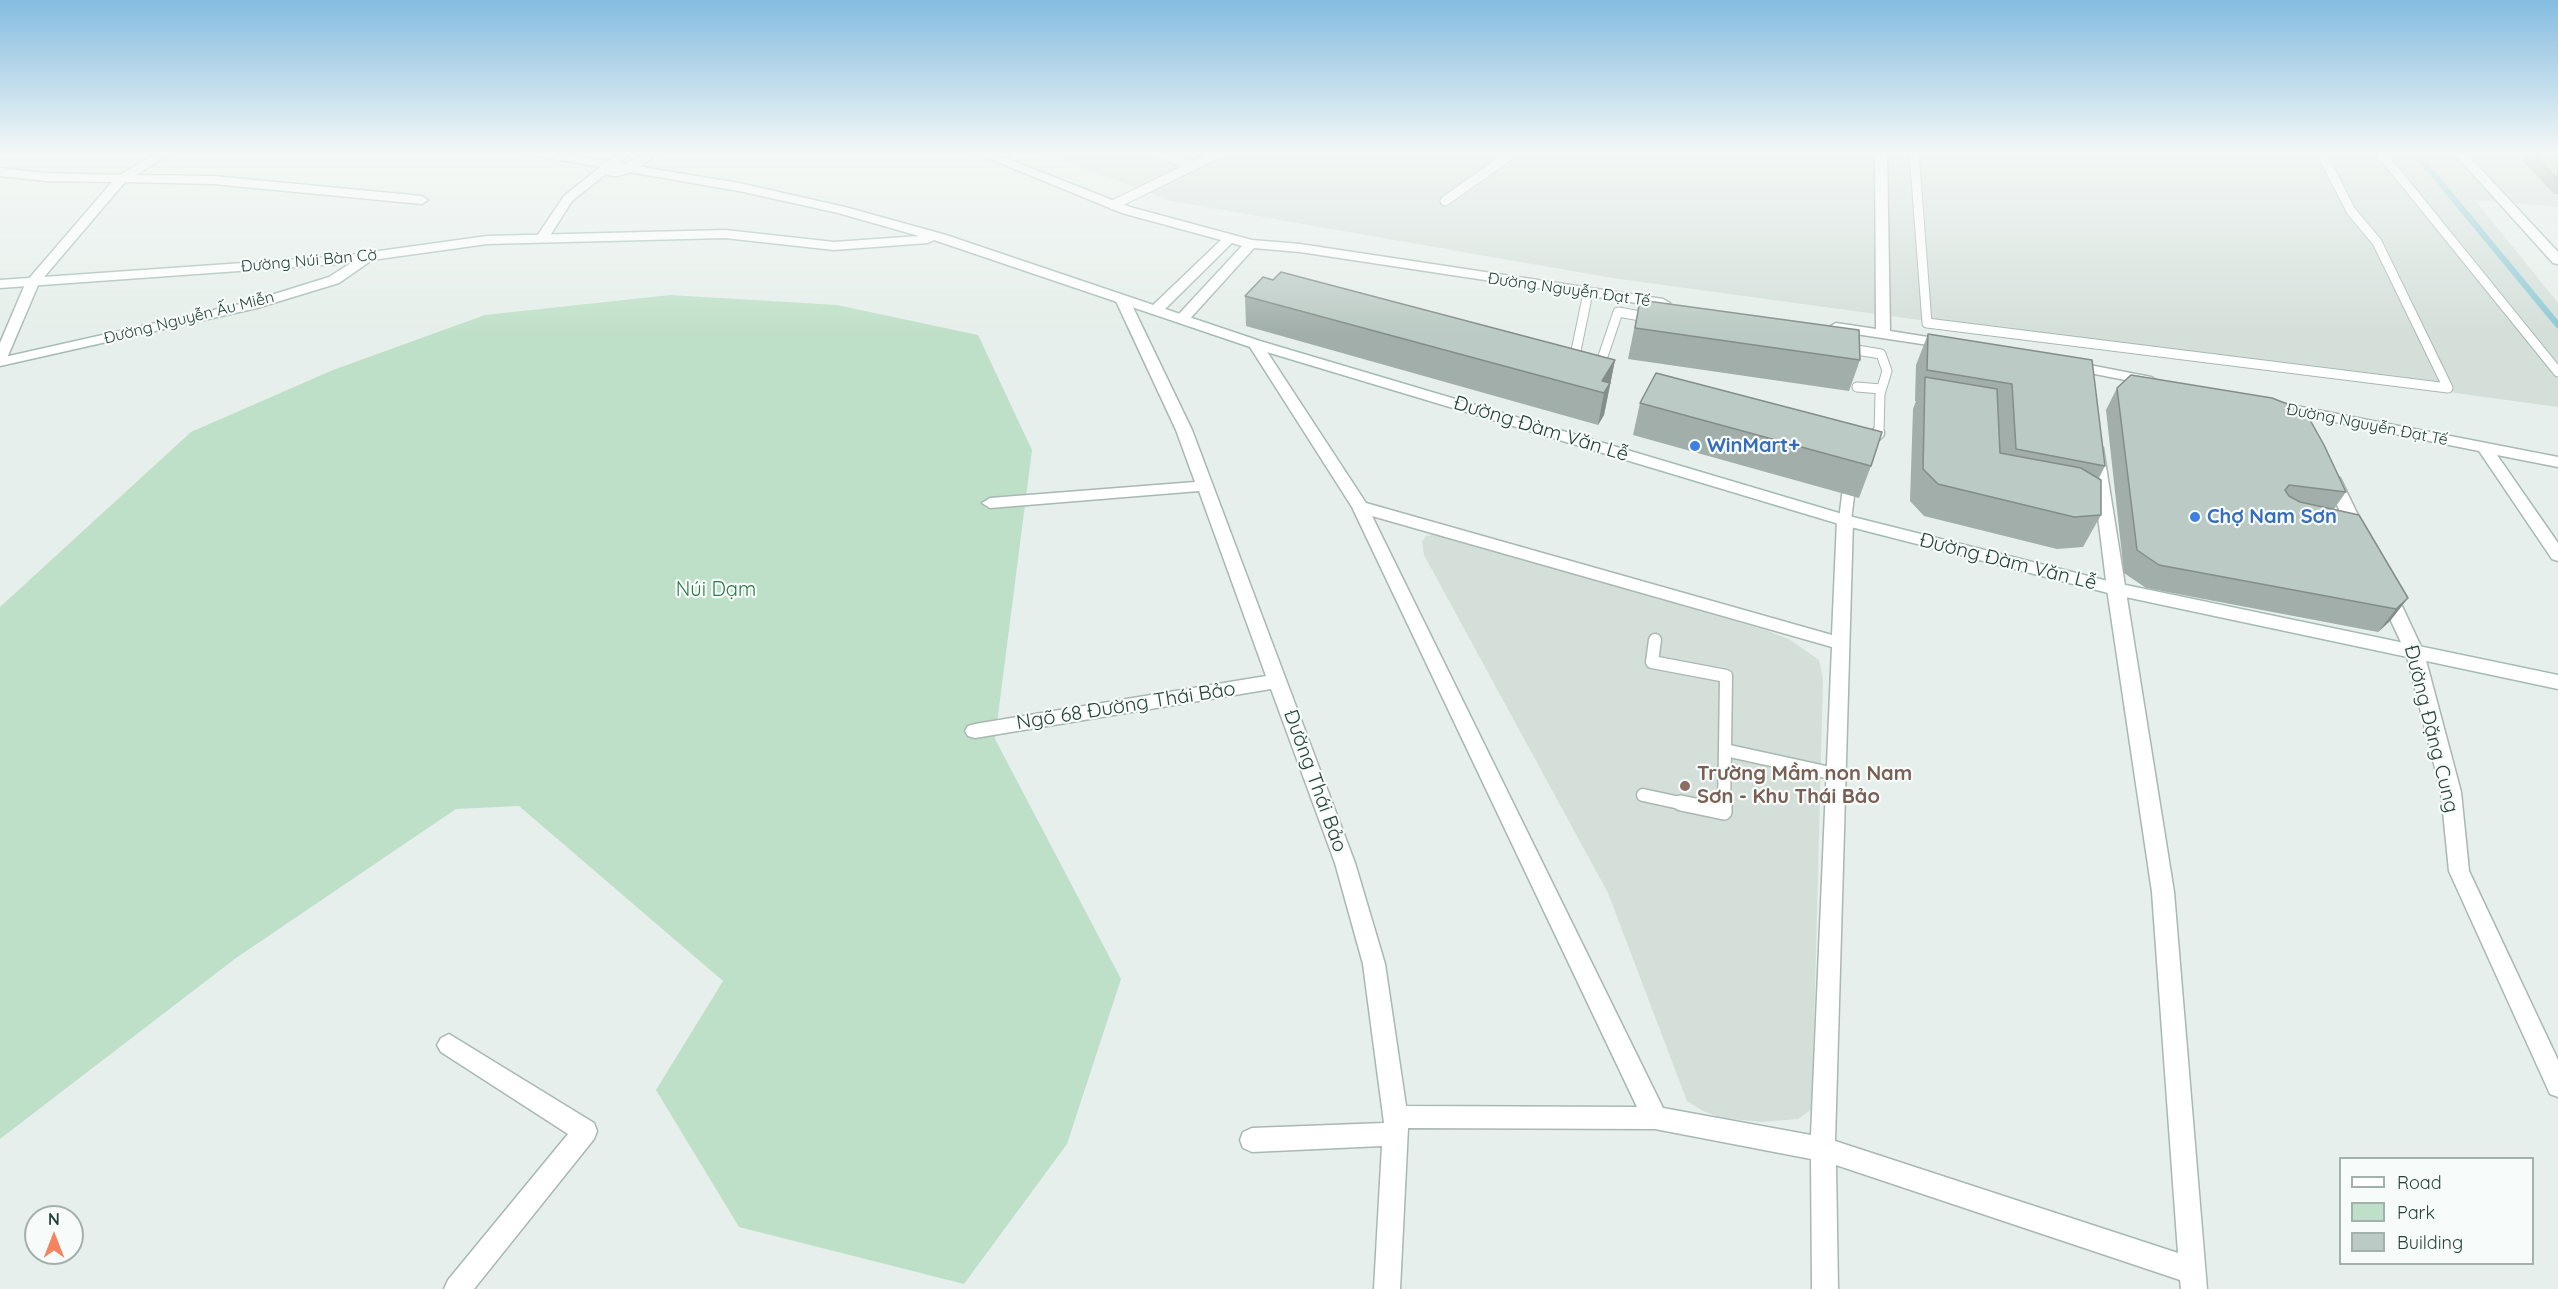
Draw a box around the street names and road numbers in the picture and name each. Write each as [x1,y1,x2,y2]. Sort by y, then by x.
street label: Đường Núi Bàn Cờ [240,245,378,277]
street label: Đường Nguyễn Đạt Tế [1487,269,1651,311]
street label: Đường Nguyễn Ấu Miễn [102,288,276,348]
street label: Đường Đàm Văn Lễ [1451,391,1631,467]
street label: Đường Nguyễn Đạt Tế [2285,400,2449,450]
street label: Đường Đàm Văn Lễ [1917,528,2099,596]
street label: Đường Đặng Cung [2399,643,2463,815]
street label: Ngõ 68 Đường Thái Bảo [1015,677,1237,735]
street label: Đường Thái Bảo [1278,706,1352,856]

